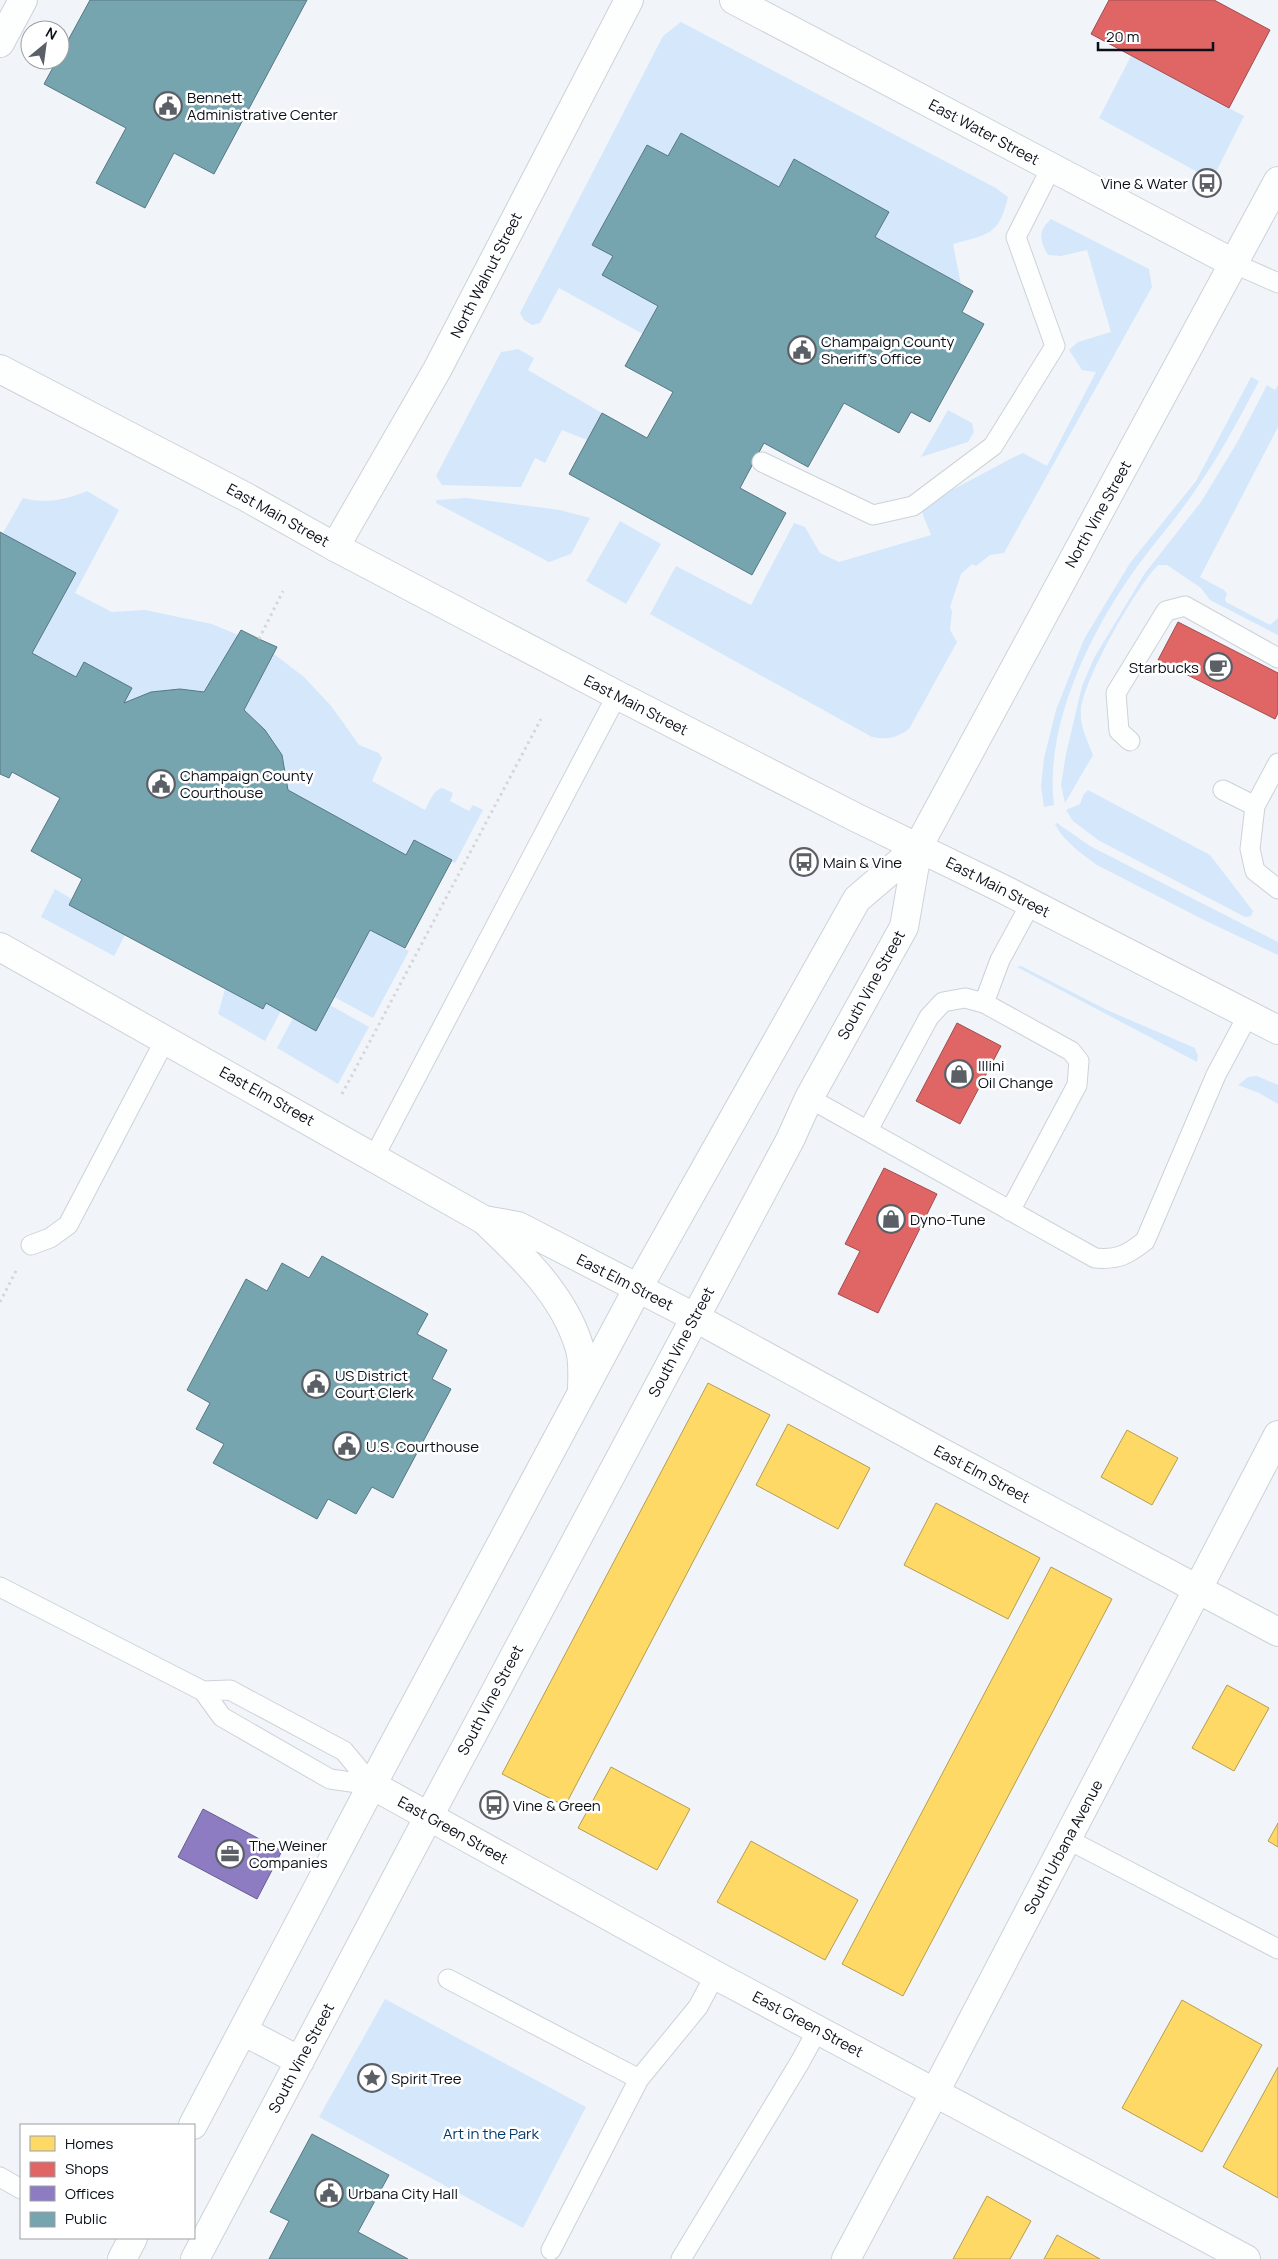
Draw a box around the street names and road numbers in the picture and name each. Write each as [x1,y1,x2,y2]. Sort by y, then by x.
street label: East Water Street [925,94,1043,170]
street label: North Walnut Street [445,209,527,341]
street label: North Vine Street [1060,457,1136,571]
street label: East Main Street [223,478,333,552]
street label: East Main Street [580,670,692,740]
street label: East Main Street [942,852,1054,922]
street label: South Vine Street [832,927,910,1043]
street label: East Elm Street [216,1061,318,1131]
street label: East Elm Street [573,1249,677,1315]
street label: South Vine Street [643,1283,719,1401]
street label: East Elm Street [930,1440,1034,1508]
street label: South Vine Street [452,1641,528,1759]
street label: South Urbana Avenue [1019,1776,1108,1918]
street label: East Green Street [394,1791,512,1869]
street label: East Green Street [749,1986,867,2062]
street label: South Vine Street [263,1999,339,2117]

